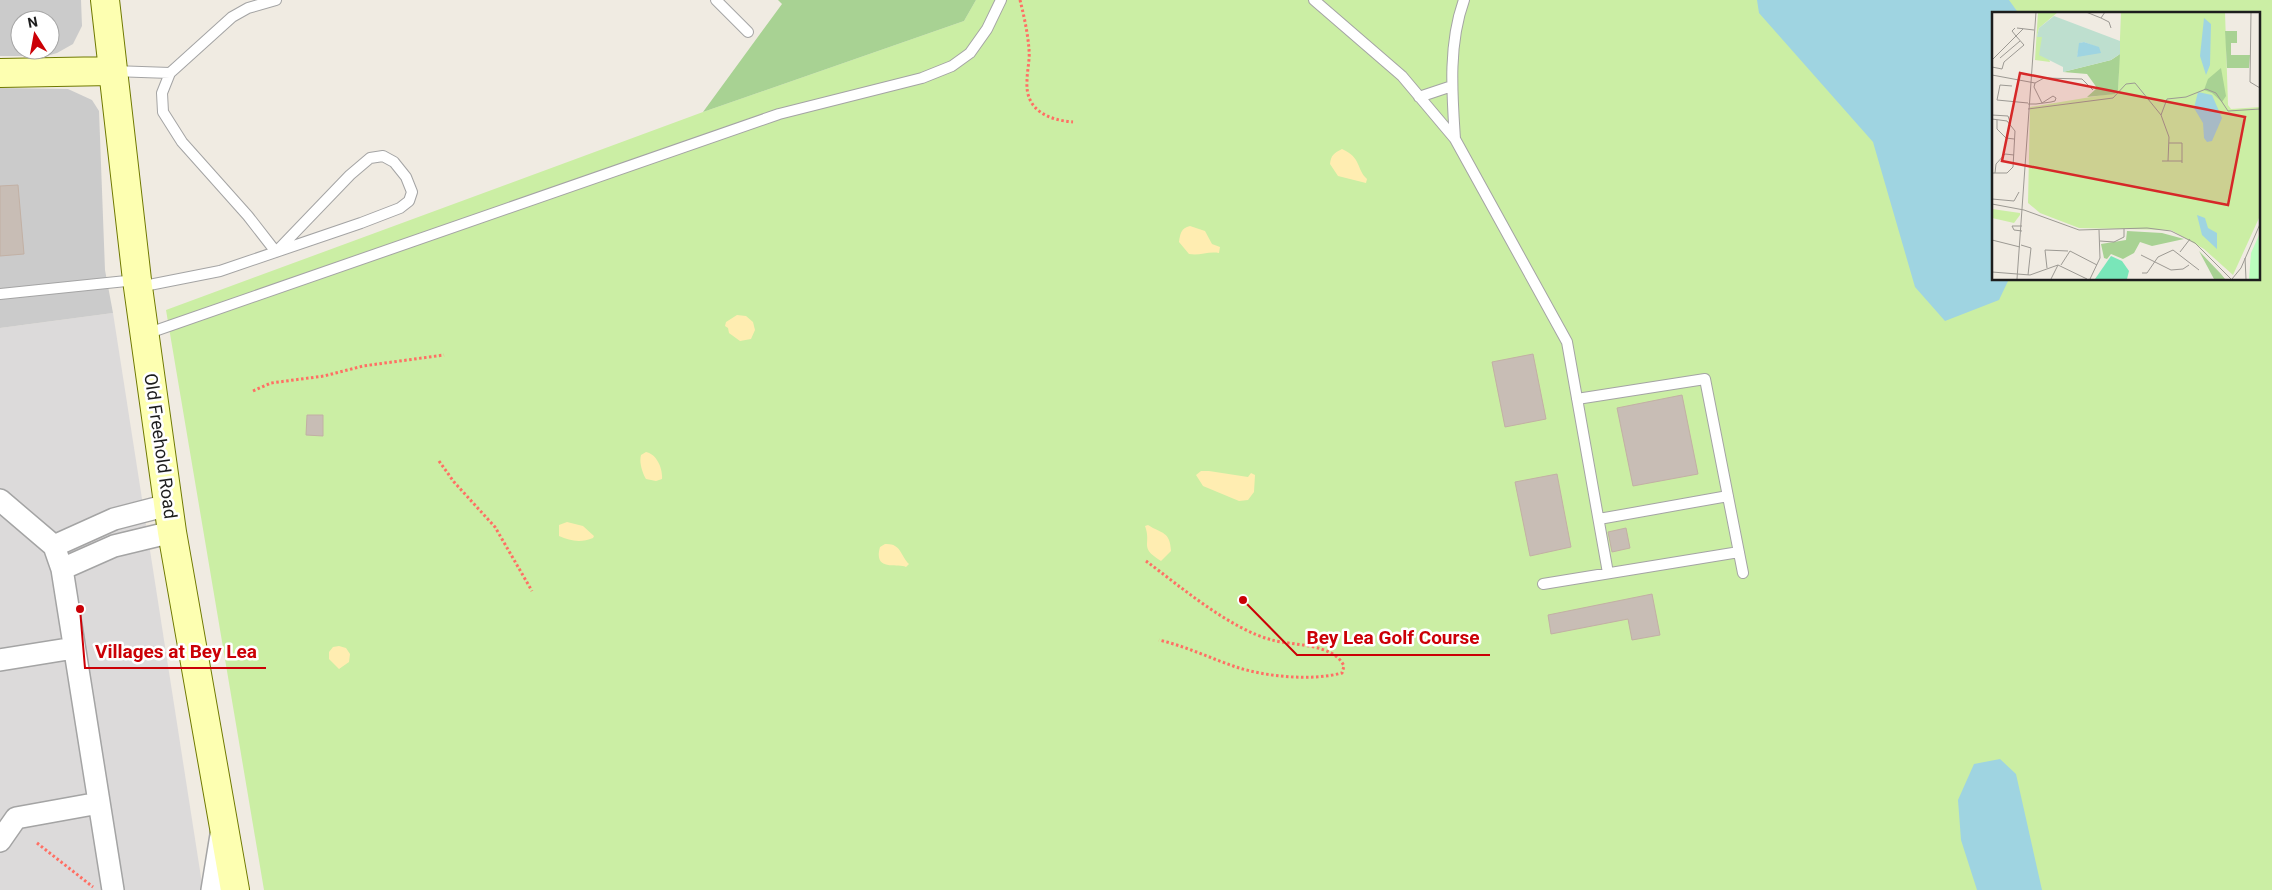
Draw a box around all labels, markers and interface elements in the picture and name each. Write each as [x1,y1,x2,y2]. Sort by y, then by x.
north arrow [10,10,60,60]
inset map [1992,12,2260,280]
text: N [26,13,39,31]
street label: Old Freehold Road [140,372,182,520]
callout: Bey Lea Golf Course [1297,621,1490,655]
text: Bey Lea Golf Course [1307,626,1480,649]
callout: Villages at Bey Lea [85,634,266,668]
text: Villages at Bey Lea [95,640,257,663]

